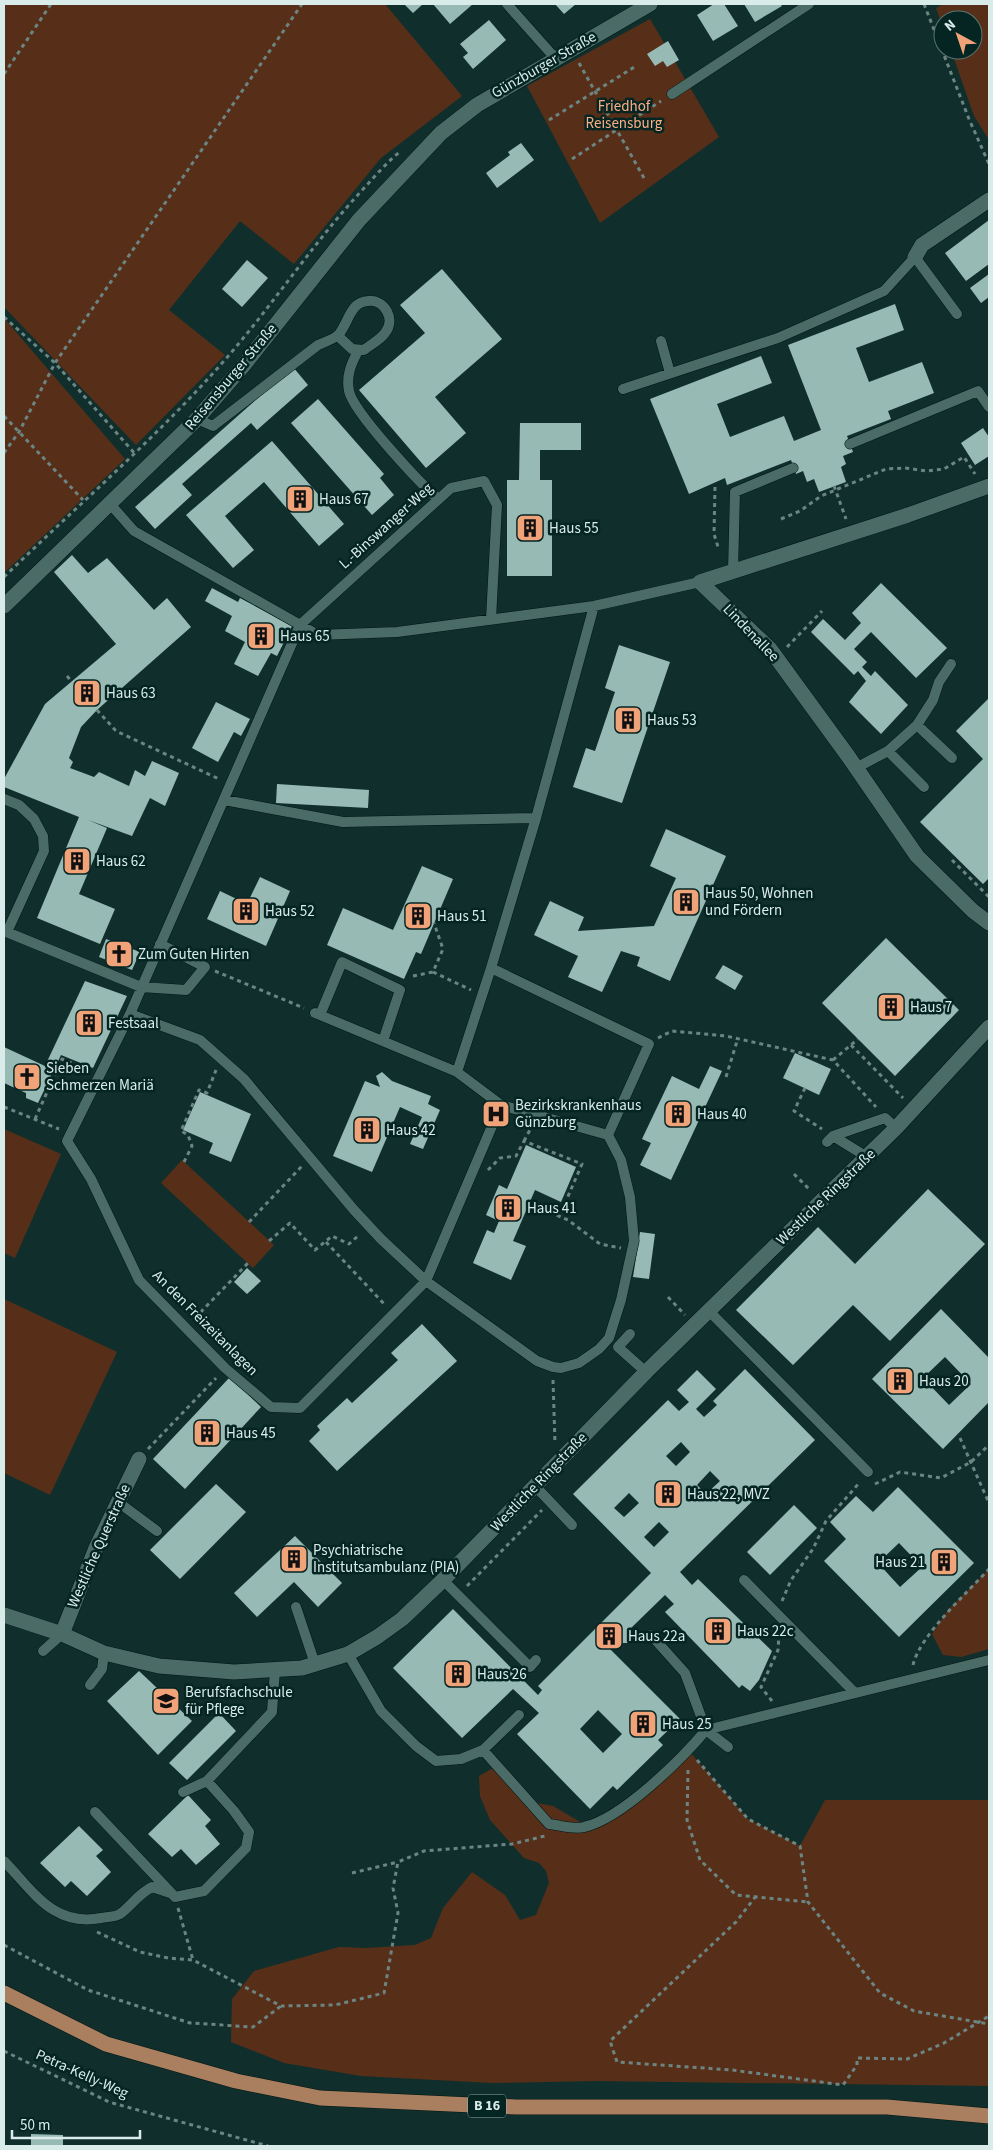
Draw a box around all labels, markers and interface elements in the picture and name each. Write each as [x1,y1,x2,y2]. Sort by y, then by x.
north arrow [933,10,983,60]
text: N [940,15,960,36]
street label: Günzburger Straße [488,26,600,104]
park label: Friedhof Reisensburg [586,96,663,134]
street label: Reisensburger Straße [180,319,282,435]
street label: L.-Binswanger-Weg [334,478,438,574]
building icon: Haus 67 [285,484,315,514]
place label: Haus 67 [319,489,369,510]
building icon: Haus 55 [515,513,545,543]
place label: Haus 55 [549,518,599,539]
street label: Lindenallee [718,599,784,667]
building icon: Haus 65 [246,621,276,651]
place label: Haus 65 [280,626,330,647]
building icon: Haus 63 [72,678,102,708]
place label: Haus 63 [106,683,156,704]
building icon: Haus 53 [613,705,643,735]
place label: Haus 53 [647,710,697,731]
building icon: Haus 62 [62,846,92,876]
place label: Haus 62 [96,851,146,872]
place label: Haus 50, Wohnen und Fördern [705,883,813,921]
building icon: Haus 50, Wohnen und Fördern [671,887,701,917]
building icon: Haus 52 [231,896,261,926]
place label: Haus 52 [265,901,315,922]
building icon: Haus 51 [403,901,433,931]
place label: Haus 51 [437,906,487,927]
church icon: Zum Guten Hirten [104,939,134,969]
place label: Zum Guten Hirten [138,944,249,965]
building icon: Haus 7 [876,992,906,1022]
place label: Haus 7 [910,997,952,1018]
building icon: Festsaal [74,1008,104,1038]
place label: Festsaal [108,1013,159,1034]
place label: Sieben Schmerzen Mariä [46,1058,154,1096]
church icon: Sieben Schmerzen Mariä [12,1062,42,1092]
place label: Bezirkskrankenhaus Günzburg [515,1095,641,1133]
hospital icon: Bezirkskrankenhaus Günzburg [481,1099,511,1129]
building icon: Haus 40 [663,1099,693,1129]
place label: Haus 40 [697,1104,747,1125]
building icon: Haus 42 [352,1115,382,1145]
place label: Haus 42 [386,1120,436,1141]
street label: Westliche Ringstraße [772,1144,880,1250]
building icon: Haus 41 [493,1193,523,1223]
place label: Haus 41 [527,1198,577,1219]
street label: An den Freizeitanlagen [147,1265,263,1381]
building icon: Haus 20 [885,1366,915,1396]
place label: Haus 20 [919,1371,969,1392]
building icon: Haus 45 [192,1418,222,1448]
place label: Haus 45 [226,1423,276,1444]
street label: Westliche Ringstraße [486,1428,592,1536]
building icon: Haus 22, MVZ [653,1479,683,1509]
street label: Westliche Querstraße [62,1481,136,1611]
place label: Haus 22, MVZ [687,1484,770,1505]
place label: Psychiatrische Institutsambulanz (PIA) [313,1540,459,1578]
building icon: Psychiatrische Institutsambulanz (PIA) [279,1544,309,1574]
building icon: Haus 21 [929,1547,959,1577]
place label: Haus 21 [875,1552,925,1573]
building icon: Haus 22c [703,1616,733,1646]
building icon: Haus 22a [594,1621,624,1651]
place label: Haus 22c [737,1621,794,1642]
place label: Haus 22a [628,1626,685,1647]
building icon: Haus 26 [443,1659,473,1689]
place label: Haus 26 [477,1664,527,1685]
place label: Berufsfachschule für Pflege [185,1682,293,1720]
school or university icon: Berufsfachschule für Pflege [151,1686,181,1716]
building icon: Haus 25 [628,1709,658,1739]
place label: Haus 25 [662,1714,712,1735]
street label: Petra-Kelly-Weg [32,2044,132,2104]
road number: B 16 [468,2094,506,2118]
scale bar [12,2108,140,2140]
text: 50 m [20,2115,50,2136]

